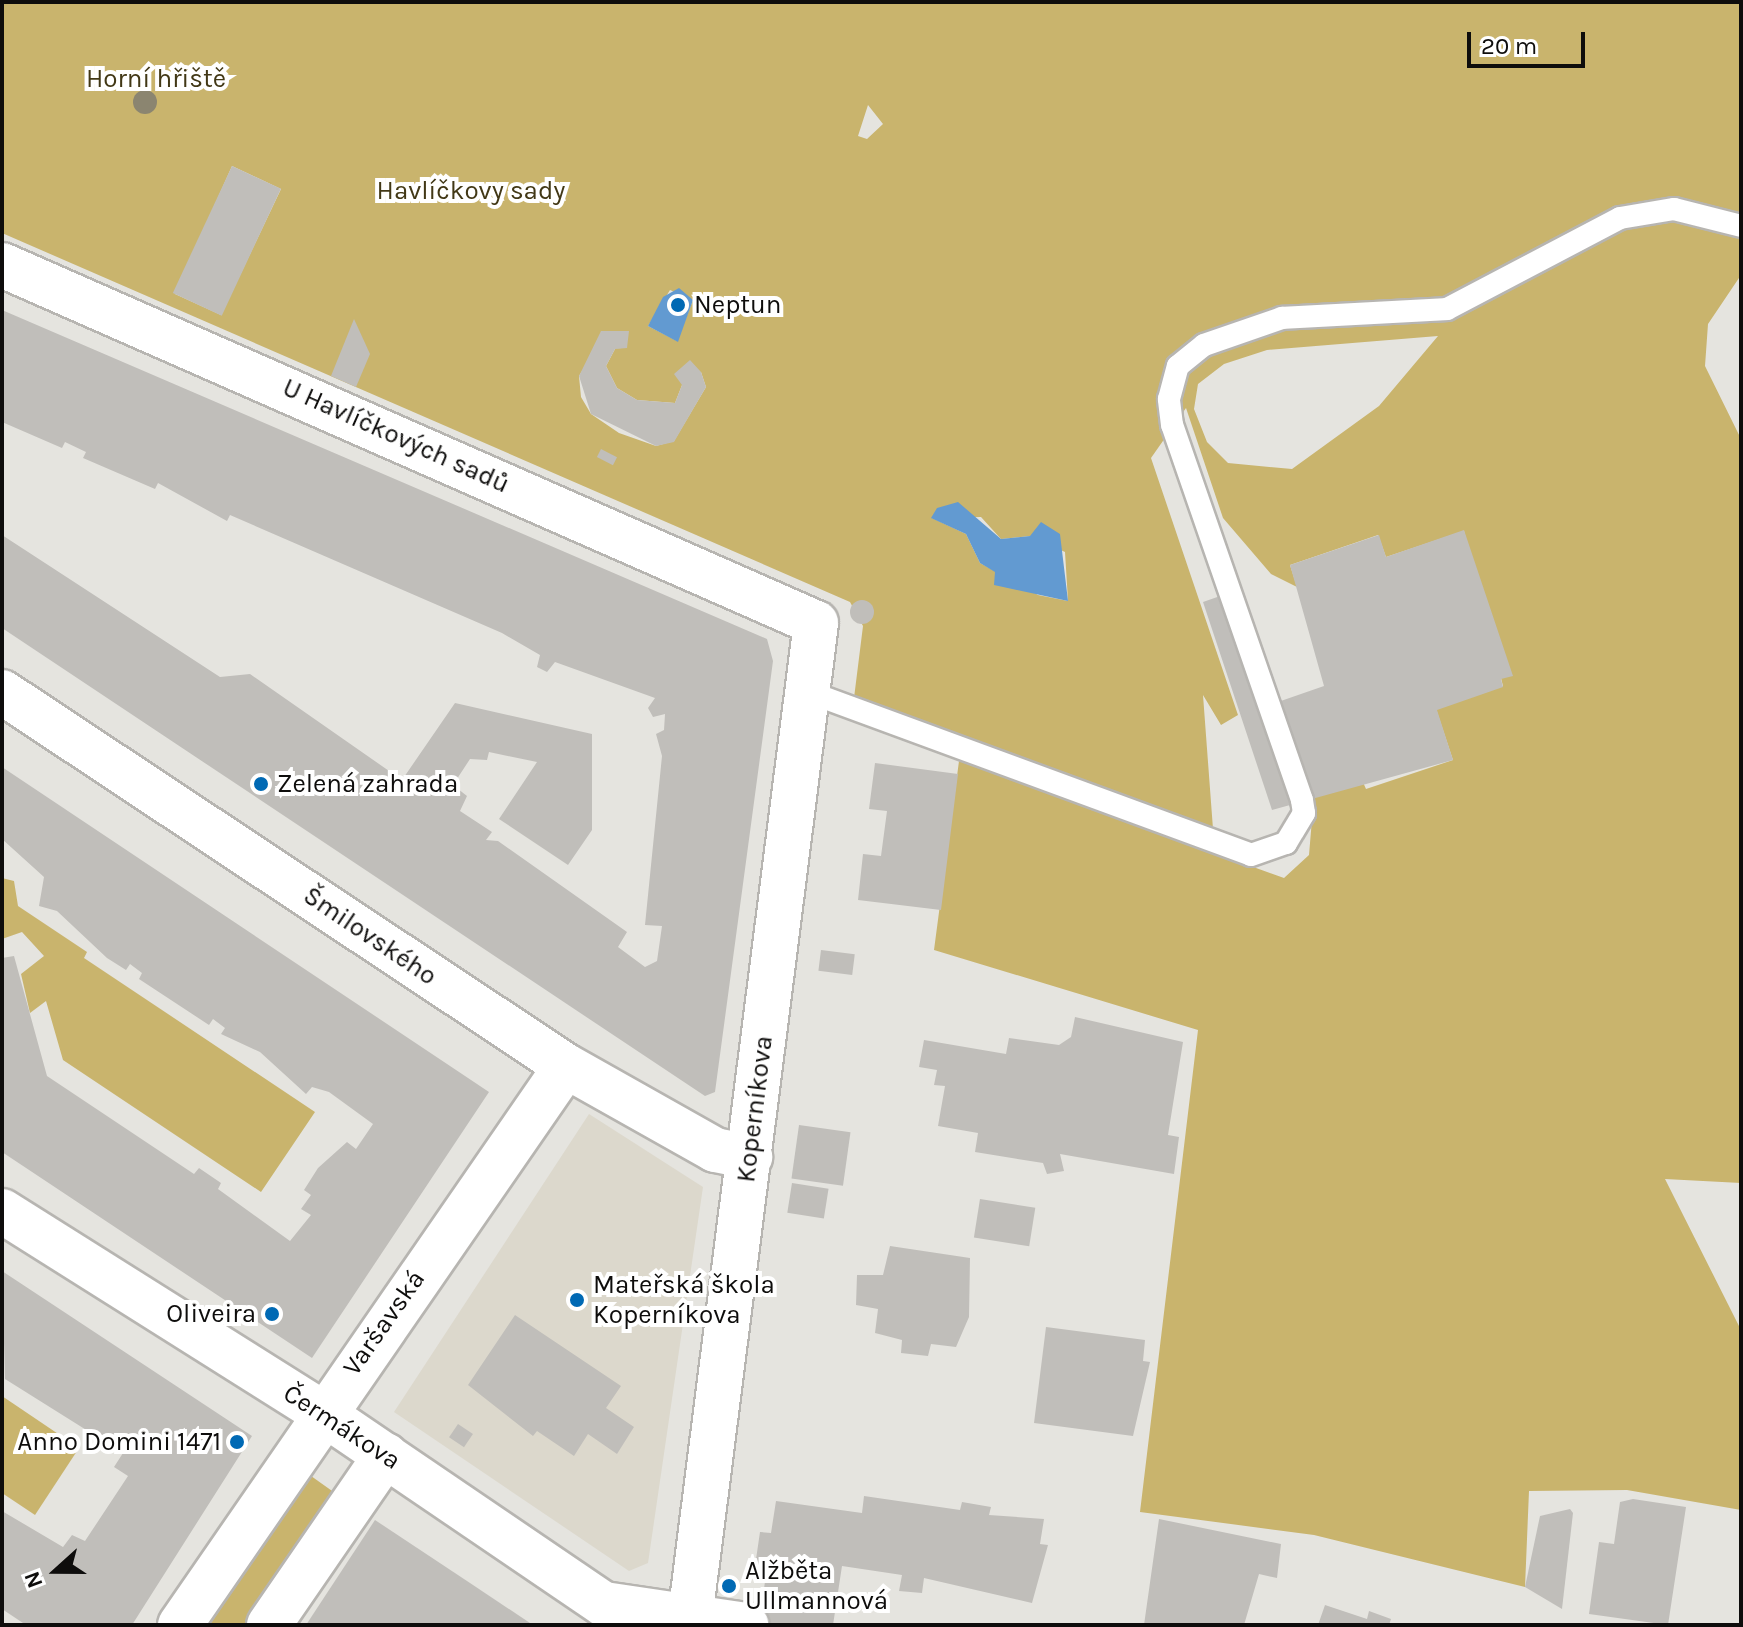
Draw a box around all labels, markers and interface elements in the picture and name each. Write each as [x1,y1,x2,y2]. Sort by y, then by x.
scale bar [1471,16,1589,66]
text: 20 m [1481,32,1537,60]
park label: Horní hřiště [86,63,226,95]
park label: Havlíčkovy sady [377,175,565,207]
place label: Neptun [694,289,782,321]
marker: Neptun [669,296,687,314]
street label: U Havlíčkových sadů [278,372,514,500]
place label: Zelená zahrada [277,768,458,800]
marker: Zelená zahrada [252,775,270,793]
street label: Šmilovského [297,880,443,992]
street label: Koperníkova [731,1034,779,1184]
street label: Varšavská [336,1264,432,1382]
place label: Mateřská škola Koperníkova [593,1269,775,1330]
marker: Mateřská škola Koperníkova [568,1291,586,1309]
place label: Oliveira [166,1298,256,1330]
marker: Oliveira [263,1305,281,1323]
street label: Čermákova [277,1378,407,1476]
place label: Anno Domini 1471 [17,1426,221,1458]
marker: Anno Domini 1471 [228,1433,246,1451]
north arrow [16,1531,96,1611]
place label: Alžběta Ullmannová [745,1555,888,1616]
text: N [19,1568,49,1592]
marker: Alžběta Ullmannová [720,1577,738,1595]

